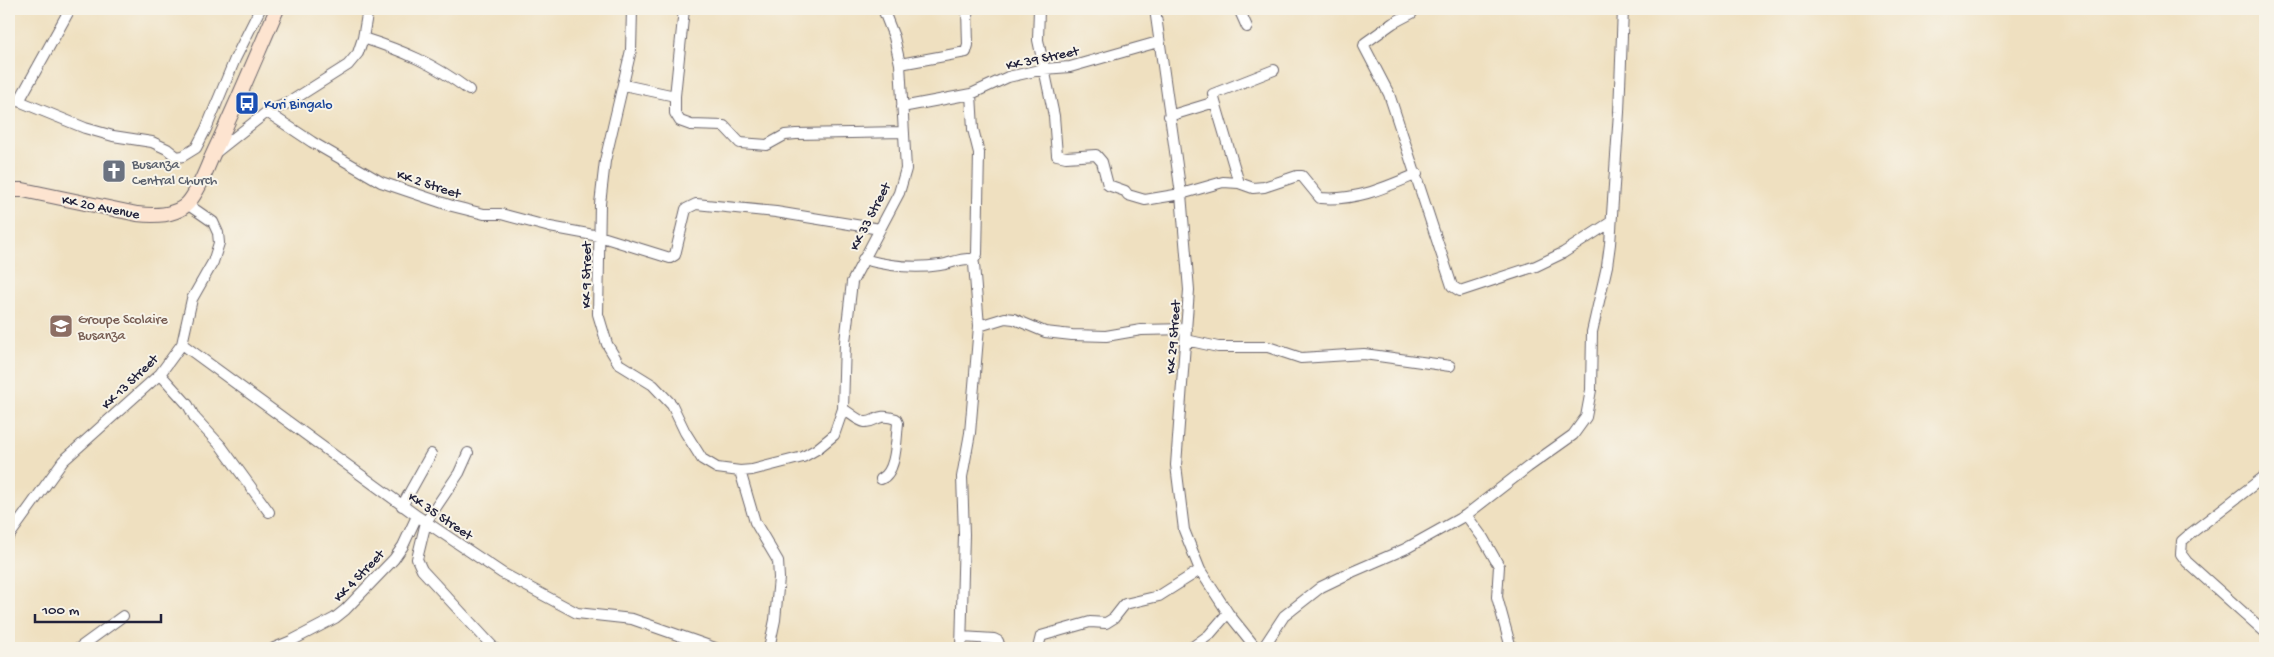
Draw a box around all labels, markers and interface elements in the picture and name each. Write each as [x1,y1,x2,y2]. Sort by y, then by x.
street label: KK 39 Street [1005,43,1082,75]
bus stop icon: Kuri Bingalo [234,90,260,116]
place label: Kuri Bingalo [264,97,333,114]
place label: Busanza Central Church [131,157,218,190]
church icon: Busanza Central Church [101,158,127,184]
street label: KK 2 Street [394,167,464,204]
street label: KK 33 Street [847,179,896,254]
street label: KK 20 Avenue [60,193,142,224]
street label: KK 9 Street [579,241,596,308]
street label: KK 29 Street [1163,299,1186,374]
place label: Groupe Scolaire Busanza [77,312,168,345]
school or university icon: Groupe Scolaire Busanza [48,313,74,339]
street label: KK 13 Street [99,351,164,414]
street label: KK 35 Street [404,489,476,546]
street label: KK 4 Street [331,546,390,606]
scale bar [35,592,161,624]
text: 100 m [41,602,80,620]

